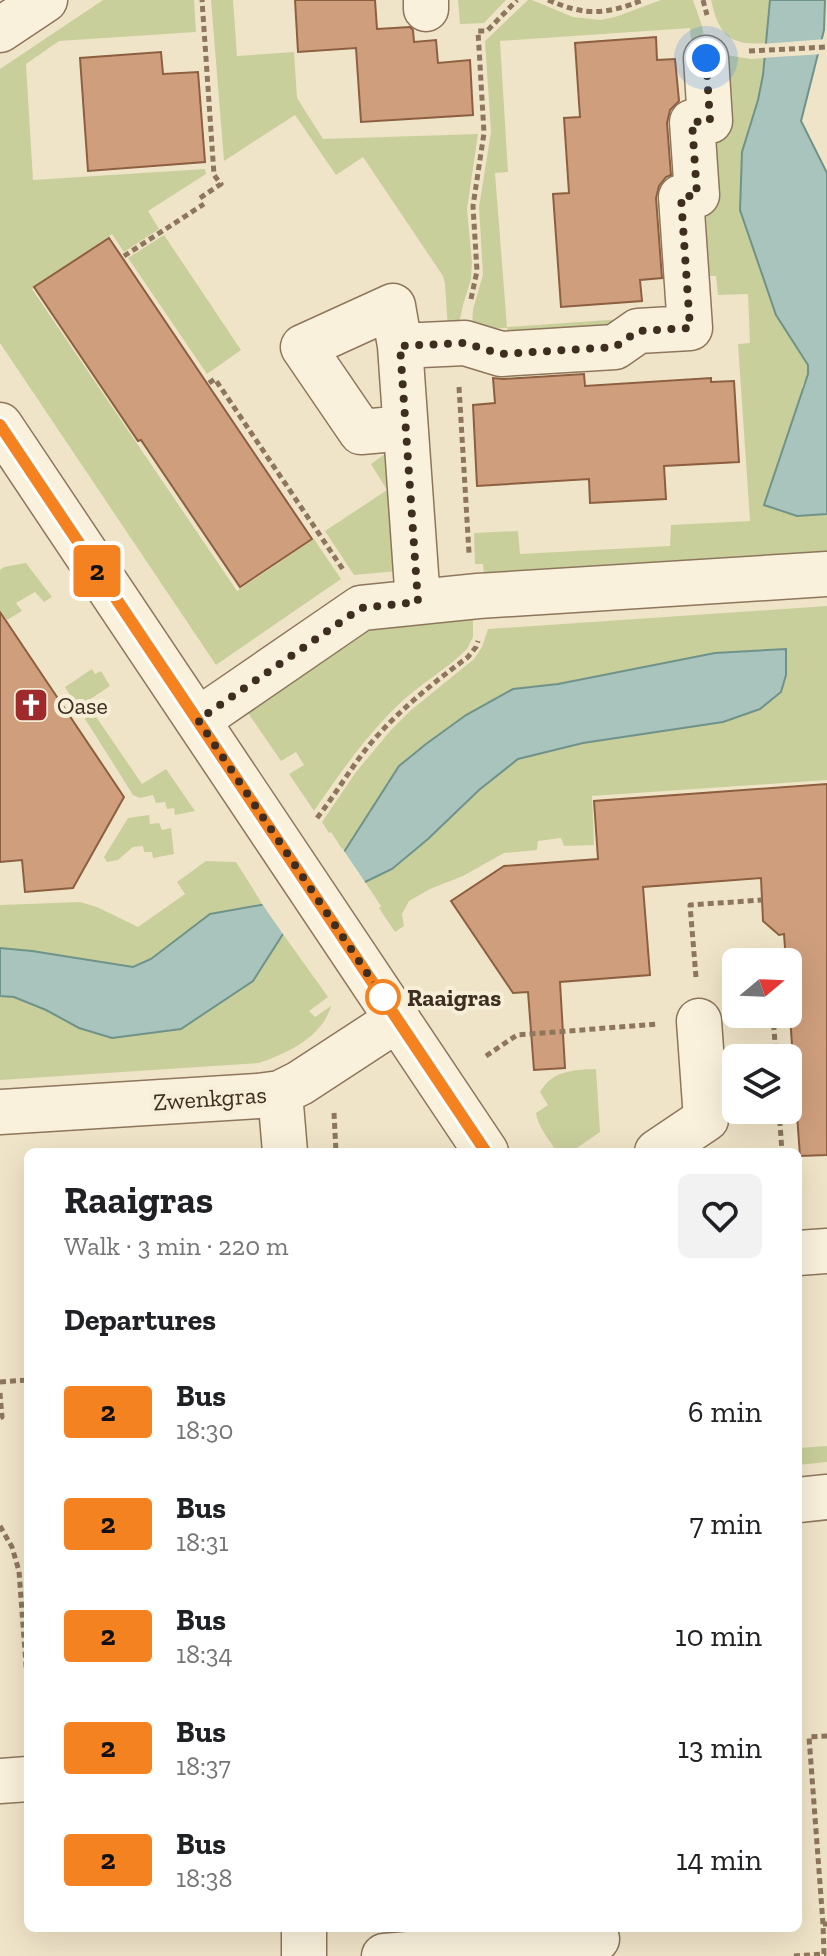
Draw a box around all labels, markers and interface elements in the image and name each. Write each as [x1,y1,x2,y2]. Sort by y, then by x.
your location [686,38,726,78]
line badge: 2 [71,545,123,597]
text: 2 [89,554,105,587]
church icon: Oase [12,686,50,724]
place label: Oase [57,691,108,720]
north arrow [722,948,802,1028]
map controls [722,948,802,1124]
marker: Raaigras [366,980,400,1014]
place label: Raaigras [407,983,501,1012]
button: layers [722,1044,802,1124]
street label: Zwenkgras [152,1080,268,1116]
button: heart [678,1174,762,1258]
text: Raaigras [64,1177,213,1223]
text: Walk · 3 min · 220 m [64,1230,288,1262]
text: Departures [64,1302,216,1338]
text: Bus [176,1378,226,1414]
text: 6 min [688,1394,762,1430]
text: 2 [100,1395,116,1428]
text: 18:30 [176,1414,234,1446]
text: Bus [176,1490,226,1526]
text: 7 min [690,1506,762,1542]
text: 2 [100,1507,116,1540]
text: 18:31 [176,1526,229,1558]
text: Bus [176,1602,226,1638]
text: 10 min [675,1618,762,1654]
text: 2 [100,1619,116,1652]
text: 18:34 [176,1638,233,1670]
text: Bus [176,1714,226,1750]
text: 13 min [677,1730,762,1766]
text: 2 [100,1731,116,1764]
text: 18:37 [176,1750,231,1782]
text: Bus [176,1826,226,1862]
text: 14 min [676,1842,762,1878]
text: 2 [100,1843,116,1876]
text: 18:38 [176,1862,233,1894]

